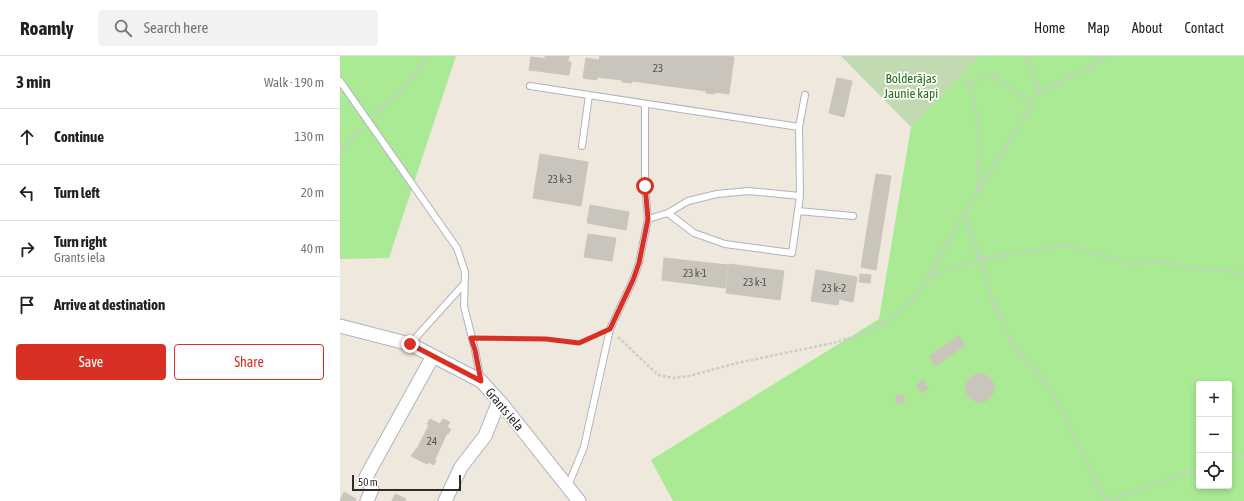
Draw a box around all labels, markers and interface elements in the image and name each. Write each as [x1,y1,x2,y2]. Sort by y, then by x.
search box [98,10,378,46]
text: Roamly [20,17,74,39]
icon: search [112,17,134,39]
text: Search here [144,19,208,36]
text: Home [1034,20,1065,36]
text: Map [1087,20,1110,36]
text: About [1132,20,1163,36]
text: Contact [1185,20,1224,36]
house number: 23 [653,62,663,74]
park label: Bolderājas Jaunie kapi [884,71,938,101]
text: 3 min [16,72,51,92]
text: Walk · 190 m [264,75,324,90]
icon: ahead [16,126,38,148]
text: Continue [54,128,104,145]
text: 130 m [295,129,324,144]
house number: 23 k-3 [548,173,572,185]
route start [636,177,654,195]
icon: left [16,182,38,204]
text: Turn left [54,184,100,201]
text: 20 m [301,185,324,200]
text: Turn right [54,233,107,250]
icon: right [16,238,38,260]
text: 40 m [301,241,324,256]
text: Grants iela [54,250,105,265]
house number: 23 k-1 [683,267,707,279]
house number: 23 k-1 [743,276,767,288]
house number: 23 k-2 [822,282,846,294]
icon: arrive [16,294,38,316]
text: Arrive at destination [54,296,165,313]
route end [401,335,419,353]
button: Save [16,344,166,380]
button: Share [174,344,324,380]
map controls [1196,381,1232,489]
button: + [1196,381,1232,417]
street label: Grants iela [482,385,527,434]
button: − [1196,417,1232,453]
house number: 24 [427,435,437,447]
button: locate [1196,453,1232,489]
scale bar [352,473,461,492]
text: 50 m [358,476,378,488]

